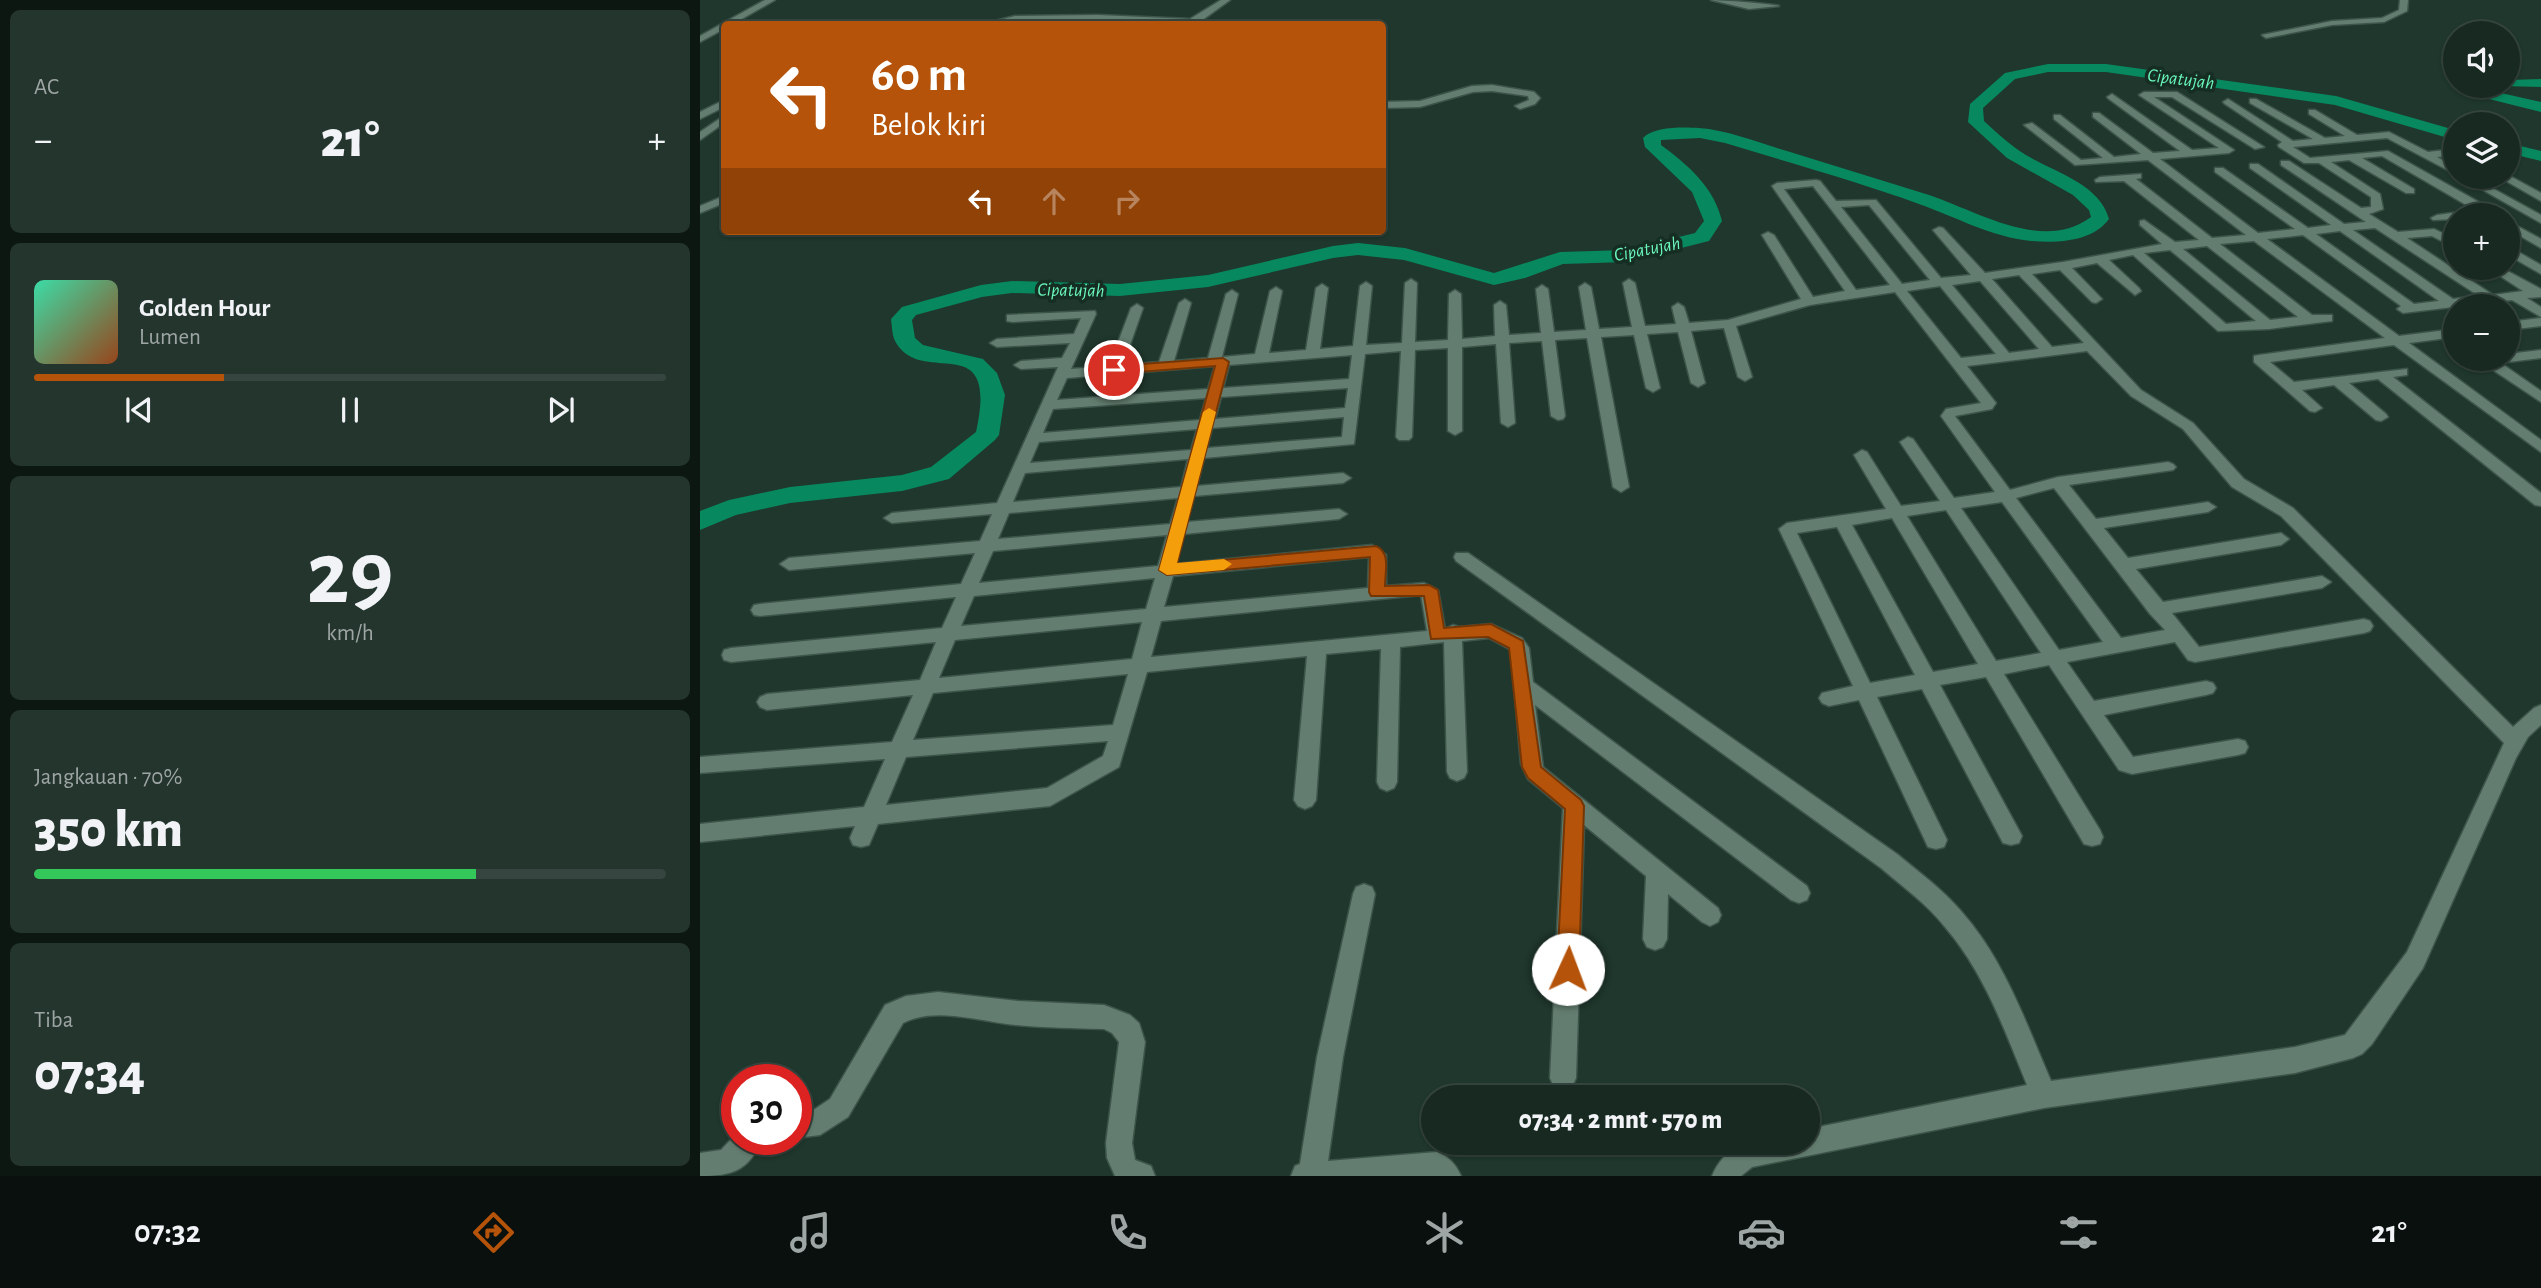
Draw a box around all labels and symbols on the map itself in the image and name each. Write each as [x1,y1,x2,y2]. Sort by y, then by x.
water label: Cipatujah [2146,66,2215,93]
water label: Cipatujah [1612,234,1682,265]
water label: Cipatujah [1037,280,1105,301]
pin [1084,340,1144,400]
position arrow [1531,932,1605,1006]
speed limit sign: 30 [721,1064,812,1155]

